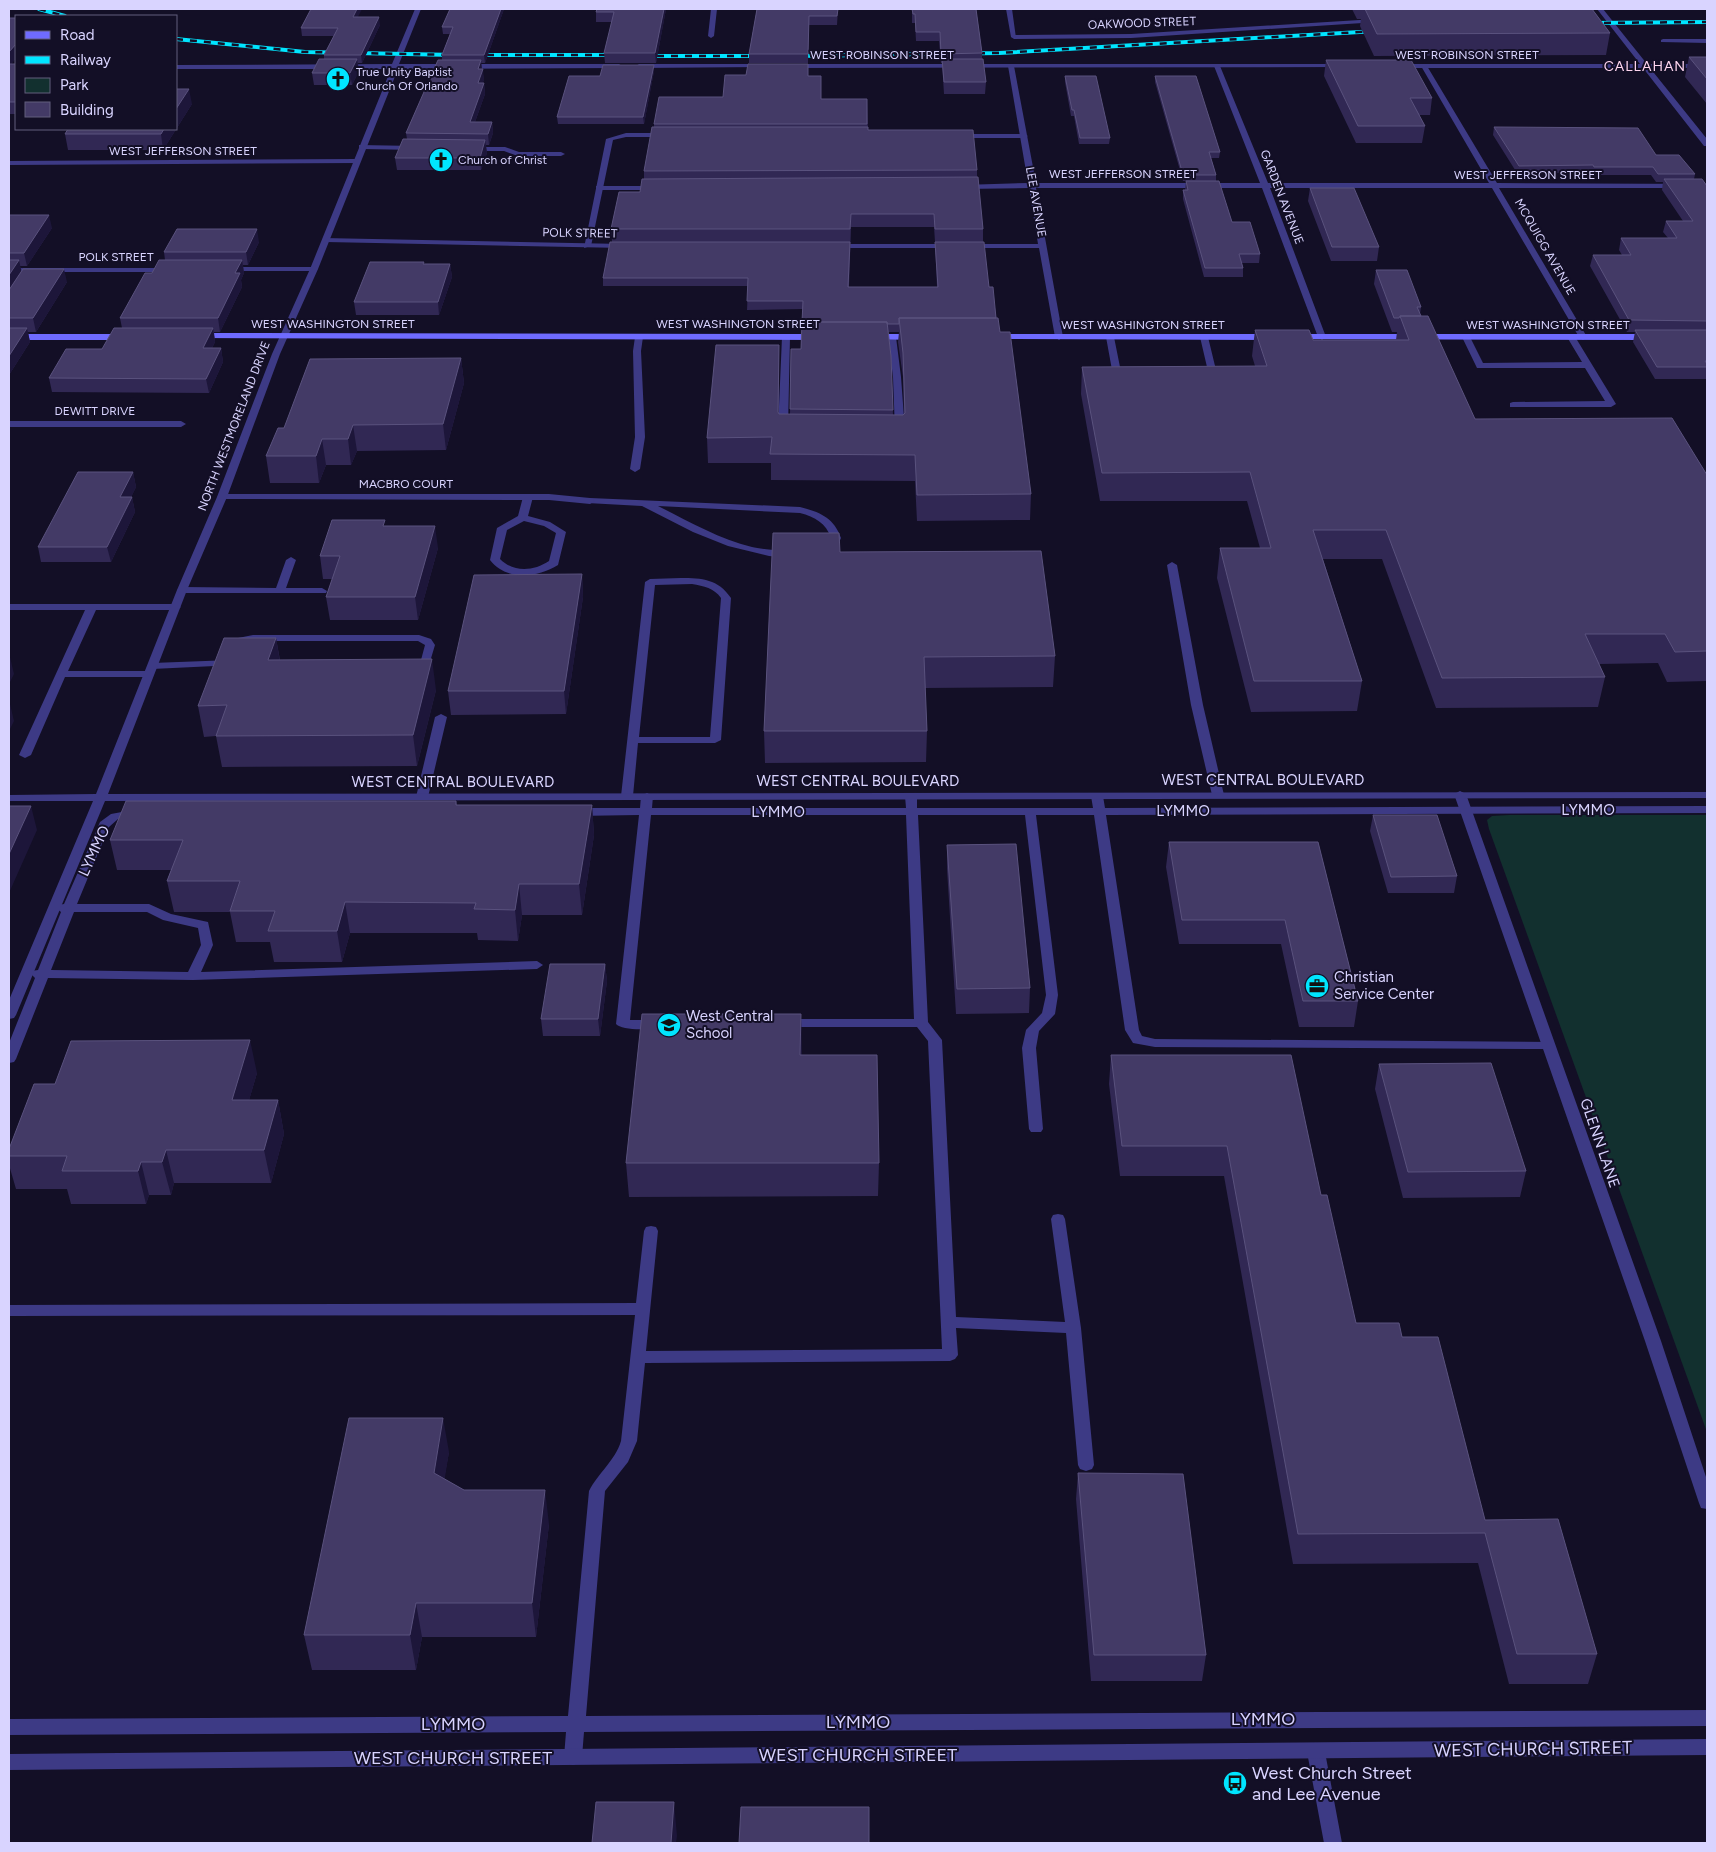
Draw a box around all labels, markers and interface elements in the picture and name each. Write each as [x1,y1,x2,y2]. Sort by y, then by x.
street label: OAKWOOD STREET [1088,14,1197,32]
legend [15,15,178,130]
text: Road [60,26,95,44]
street label: WEST ROBINSON STREET [810,48,954,62]
street label: WEST ROBINSON STREET [1395,48,1539,62]
text: Railway [60,51,111,69]
district label: CALLAHAN [1604,58,1686,75]
place label: True Unity Baptist Church Of Orlando [356,65,458,93]
church icon: True Unity Baptist Church Of Orlando [325,66,351,92]
text: Park [60,76,89,94]
text: Building [60,101,114,119]
street label: WEST JEFFERSON STREET [109,144,257,158]
church icon: Church of Christ [428,147,454,173]
street label: GARDEN AVENUE [1258,148,1306,246]
place label: Church of Christ [458,153,547,167]
street label: LEE AVENUE [1023,166,1049,238]
street label: WEST JEFFERSON STREET [1049,167,1197,181]
street label: WEST JEFFERSON STREET [1454,168,1602,182]
street label: MCQUIGG AVENUE [1512,196,1578,298]
street label: POLK STREET [542,225,618,241]
street label: POLK STREET [78,250,154,264]
street label: WEST WASHINGTON STREET [251,317,415,331]
street label: WEST WASHINGTON STREET [656,317,820,331]
street label: WEST WASHINGTON STREET [1061,318,1225,332]
street label: WEST WASHINGTON STREET [1466,318,1630,332]
street label: NORTH WESTMORELAND DRIVE [195,339,273,513]
street label: DEWITT DRIVE [55,404,135,418]
street label: MACBRO COURT [359,477,454,491]
street label: WEST CENTRAL BOULEVARD [1162,771,1364,789]
street label: WEST CENTRAL BOULEVARD [757,772,959,790]
street label: WEST CENTRAL BOULEVARD [352,773,554,791]
street label: LYMMO [1561,801,1615,819]
street label: LYMMO [1156,802,1210,820]
street label: LYMMO [751,803,805,821]
street label: LYMMO [74,823,114,879]
place label: Christian Service Center [1334,968,1434,1003]
office icon: Christian Service Center [1304,973,1330,999]
place label: West Central School [686,1007,773,1042]
school or university icon: West Central School [656,1012,682,1038]
street label: GLENN LANE [1576,1096,1624,1190]
street label: LYMMO [1231,1708,1295,1730]
street label: LYMMO [826,1711,890,1733]
street label: LYMMO [421,1713,485,1735]
street label: WEST CHURCH STREET [1434,1736,1632,1762]
street label: WEST CHURCH STREET [759,1744,957,1766]
street label: WEST CHURCH STREET [354,1747,552,1769]
place label: West Church Street and Lee Avenue [1252,1762,1412,1805]
bus stop icon: West Church Street and Lee Avenue [1222,1770,1248,1796]

